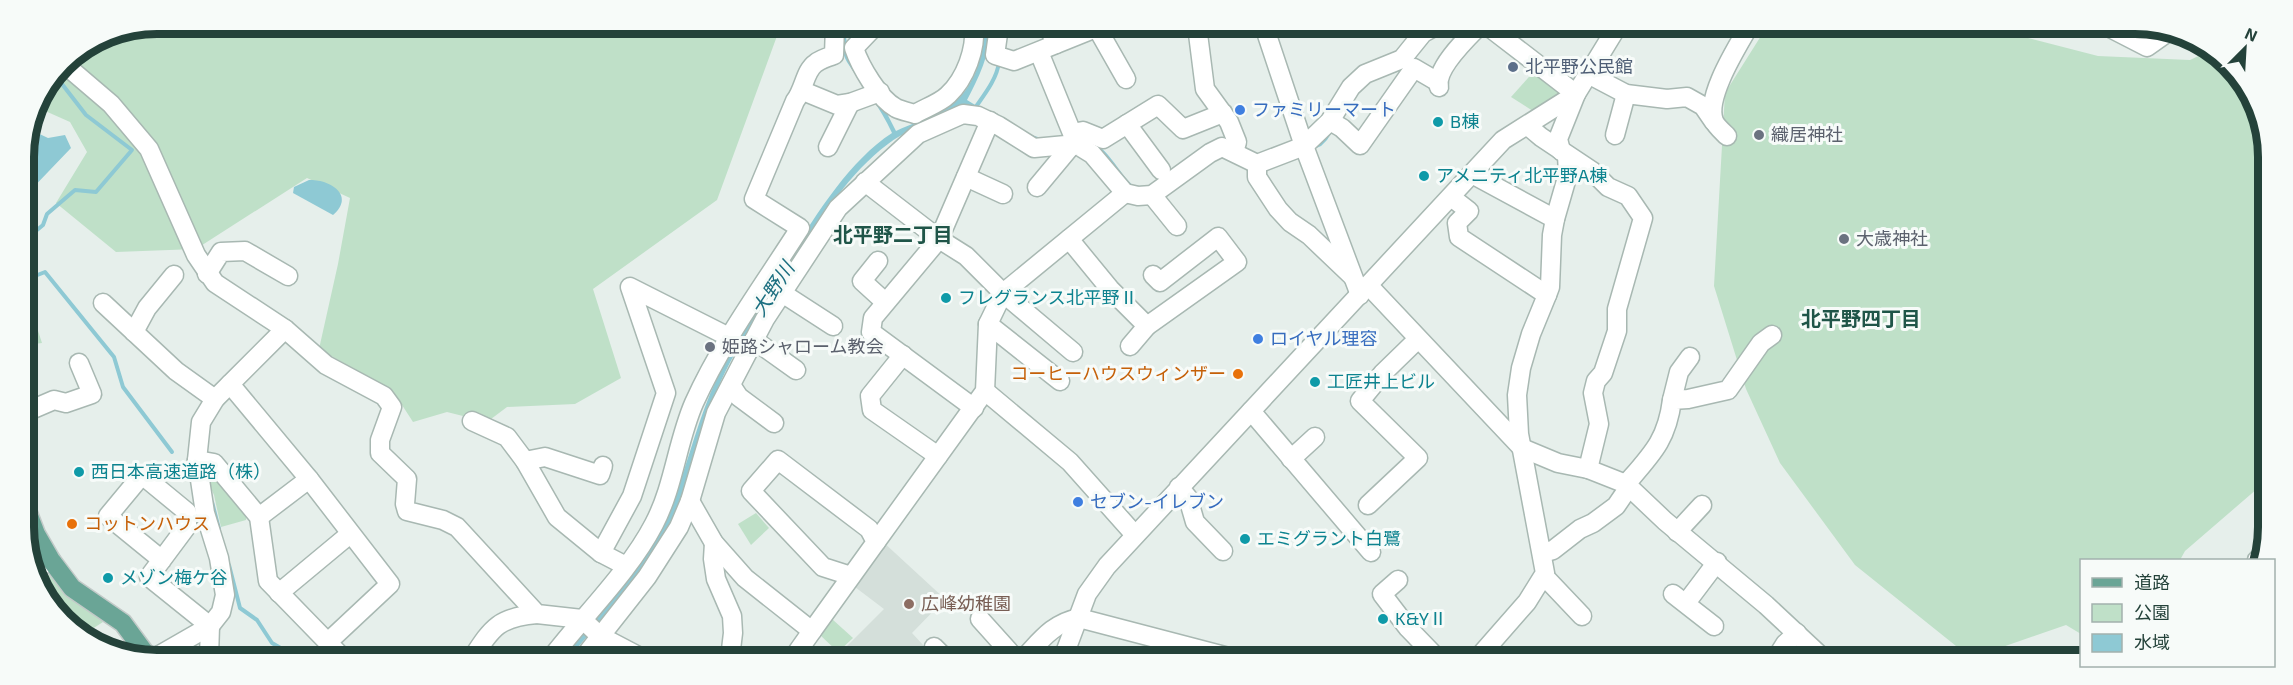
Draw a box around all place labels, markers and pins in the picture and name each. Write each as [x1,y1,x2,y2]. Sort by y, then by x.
place label: 北平野公民館 [1525,55,1633,77]
marker: 北平野公民館 [1506,60,1520,74]
place label: ファミリーマート [1252,98,1396,120]
marker: ファミリーマート [1233,103,1247,117]
place label: B棟 [1450,110,1479,132]
marker: B棟 [1431,115,1445,129]
place label: 織居神社 [1771,123,1843,145]
marker: 織居神社 [1752,128,1766,142]
place label: アメニティ北平野A棟 [1436,164,1607,186]
marker: アメニティ北平野A棟 [1417,169,1431,183]
place label: 大歳神社 [1856,227,1928,249]
marker: 大歳神社 [1837,232,1851,246]
place label: フレグランス北平野Ⅱ [958,286,1138,308]
marker: フレグランス北平野Ⅱ [939,291,953,305]
place label: ロイヤル理容 [1270,327,1377,349]
marker: ロイヤル理容 [1251,332,1265,346]
place label: 姫路シャローム教会 [722,335,883,357]
marker: 姫路シャローム教会 [703,340,717,354]
place label: コーヒーハウスウィンザー [1010,362,1226,384]
marker: コーヒーハウスウィンザー [1231,367,1245,381]
place label: 工匠井上ビル [1327,370,1435,392]
marker: 工匠井上ビル [1308,375,1322,389]
place label: 西日本高速道路（株） [91,460,271,482]
marker: 西日本高速道路（株） [72,465,86,479]
place label: セブン-イレブン [1090,490,1224,512]
marker: セブン-イレブン [1071,495,1085,509]
place label: コットンハウス [84,512,210,534]
marker: コットンハウス [65,517,79,531]
place label: エミグラント白鷺 [1257,527,1401,549]
marker: エミグラント白鷺 [1238,532,1252,546]
place label: メゾン梅ケ谷 [120,566,228,588]
marker: メゾン梅ケ谷 [101,571,115,585]
place label: 広峰幼稚園 [921,592,1011,614]
marker: 広峰幼稚園 [902,597,916,611]
place label: K&YⅡ [1395,607,1447,629]
marker: K&YⅡ [1376,612,1390,626]

